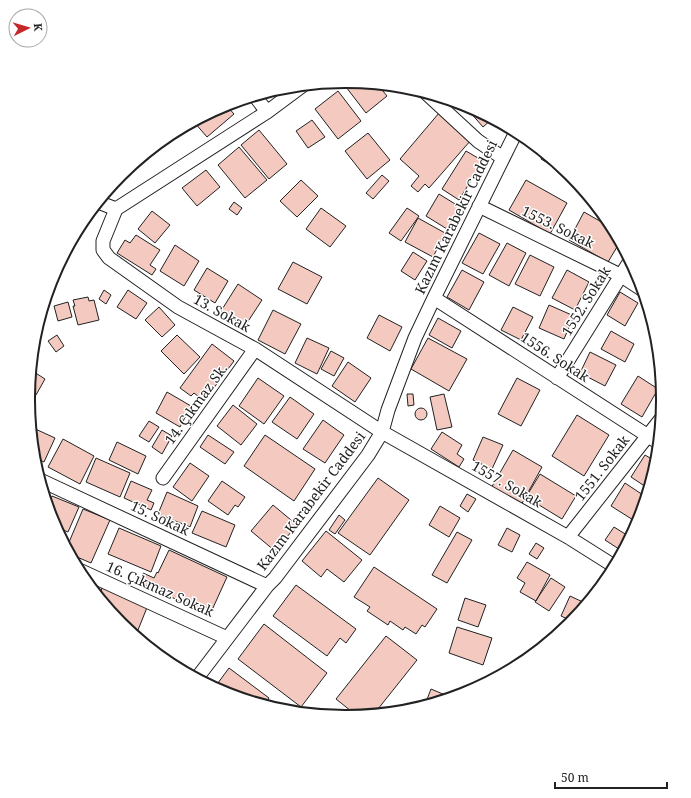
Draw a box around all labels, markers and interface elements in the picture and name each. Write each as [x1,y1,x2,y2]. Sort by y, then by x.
north arrow [8,8,48,48]
text: K [31,22,46,33]
street label: Kazım Karabekir Caddesi [410,136,501,297]
street label: 1553. Sokak [519,201,598,253]
street label: 1552. Sokak [557,262,615,339]
street label: 13. Sokak [190,289,255,336]
street label: 1556. Sokak [517,327,594,386]
street label: 14. Çıkmaz Sk. [160,360,231,448]
street label: Kazım Karabekir Caddesi [252,427,369,574]
street label: 1551. Sokak [570,430,634,504]
street label: 1557. Sokak [469,456,547,512]
street label: 15. Sokak [128,496,193,540]
street label: 16. Çıkmaz Sokak [103,556,218,621]
scale bar [555,764,667,790]
text: 50 m [561,769,589,786]

